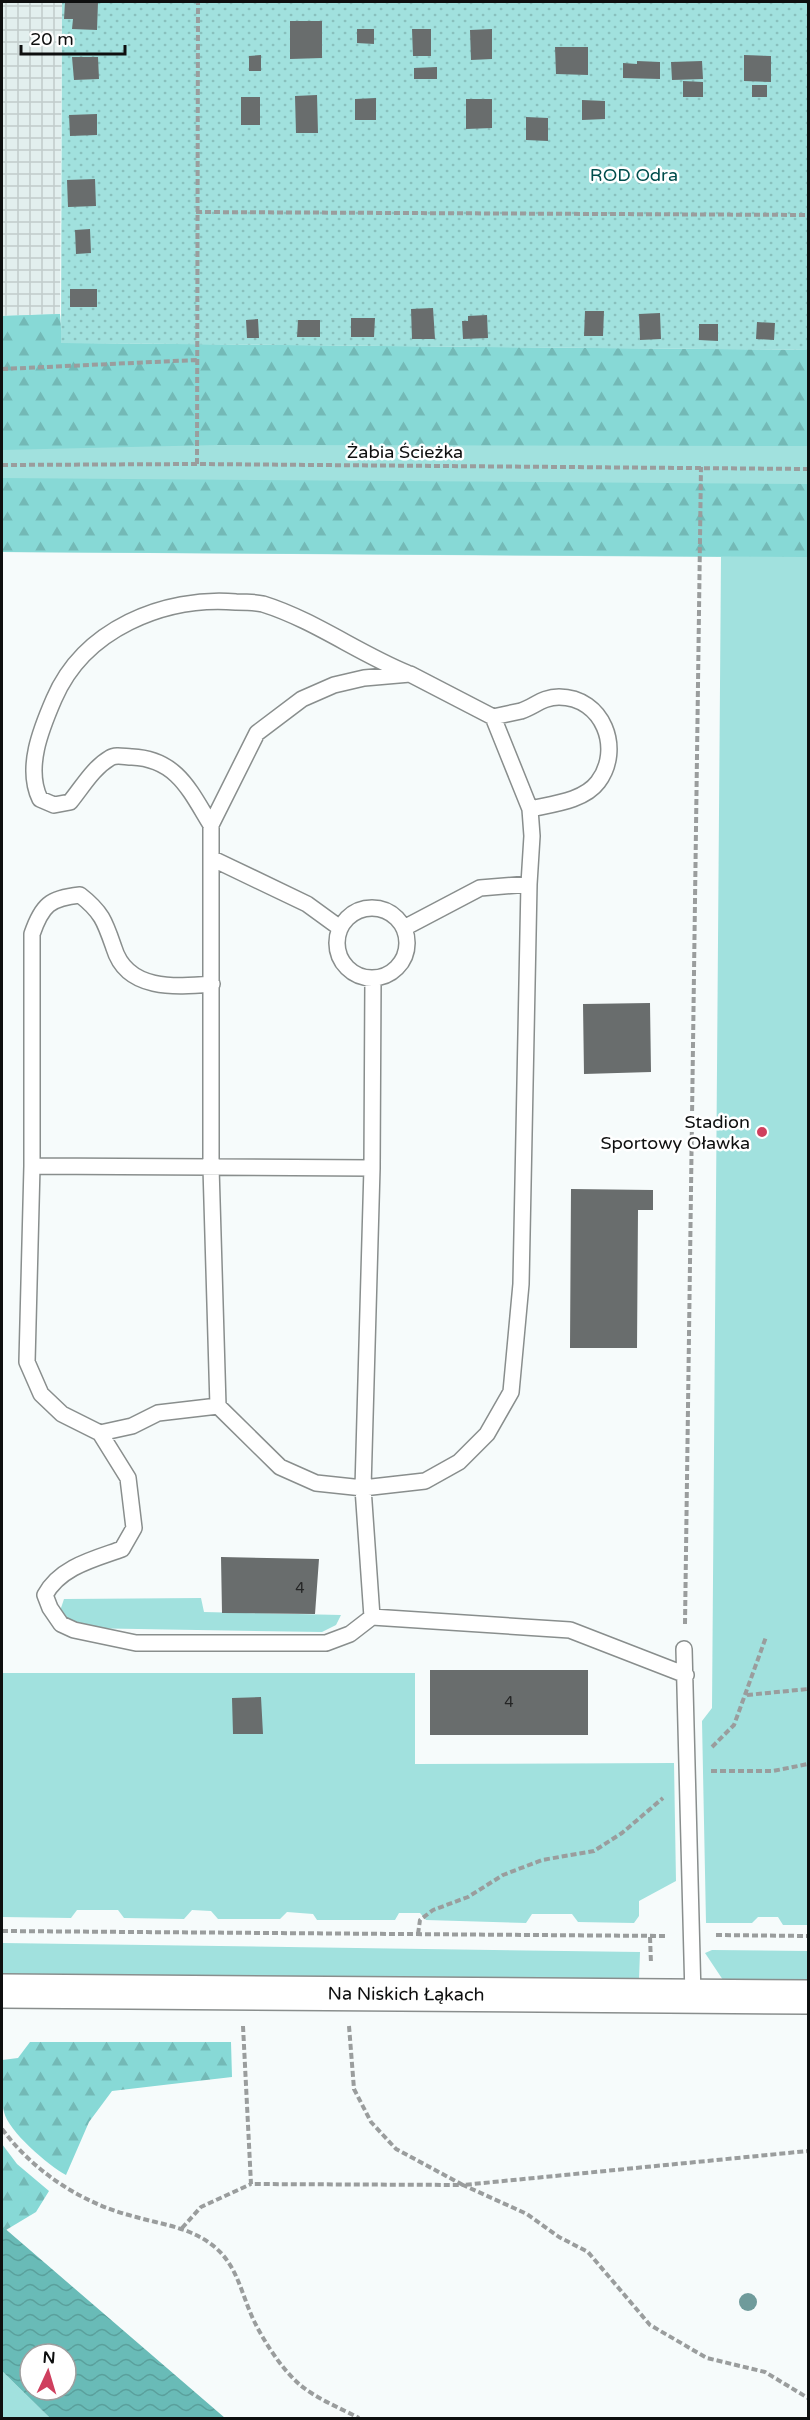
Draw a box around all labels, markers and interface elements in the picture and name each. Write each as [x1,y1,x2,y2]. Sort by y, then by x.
scale bar [21,18,124,56]
text: 20 m [30,28,74,50]
park label: ROD Odra [590,164,678,186]
street label: Żabia Ścieżka [347,441,463,463]
place label: Stadion Sportowy Oławka [600,1111,750,1154]
marker: Stadion Sportowy Oławka [755,1125,769,1139]
house number: 4 [295,1579,305,1597]
house number: 4 [504,1693,514,1711]
street label: Na Niskich Łąkach [327,1982,485,2006]
north arrow [18,2342,78,2402]
text: N [42,2348,56,2368]

